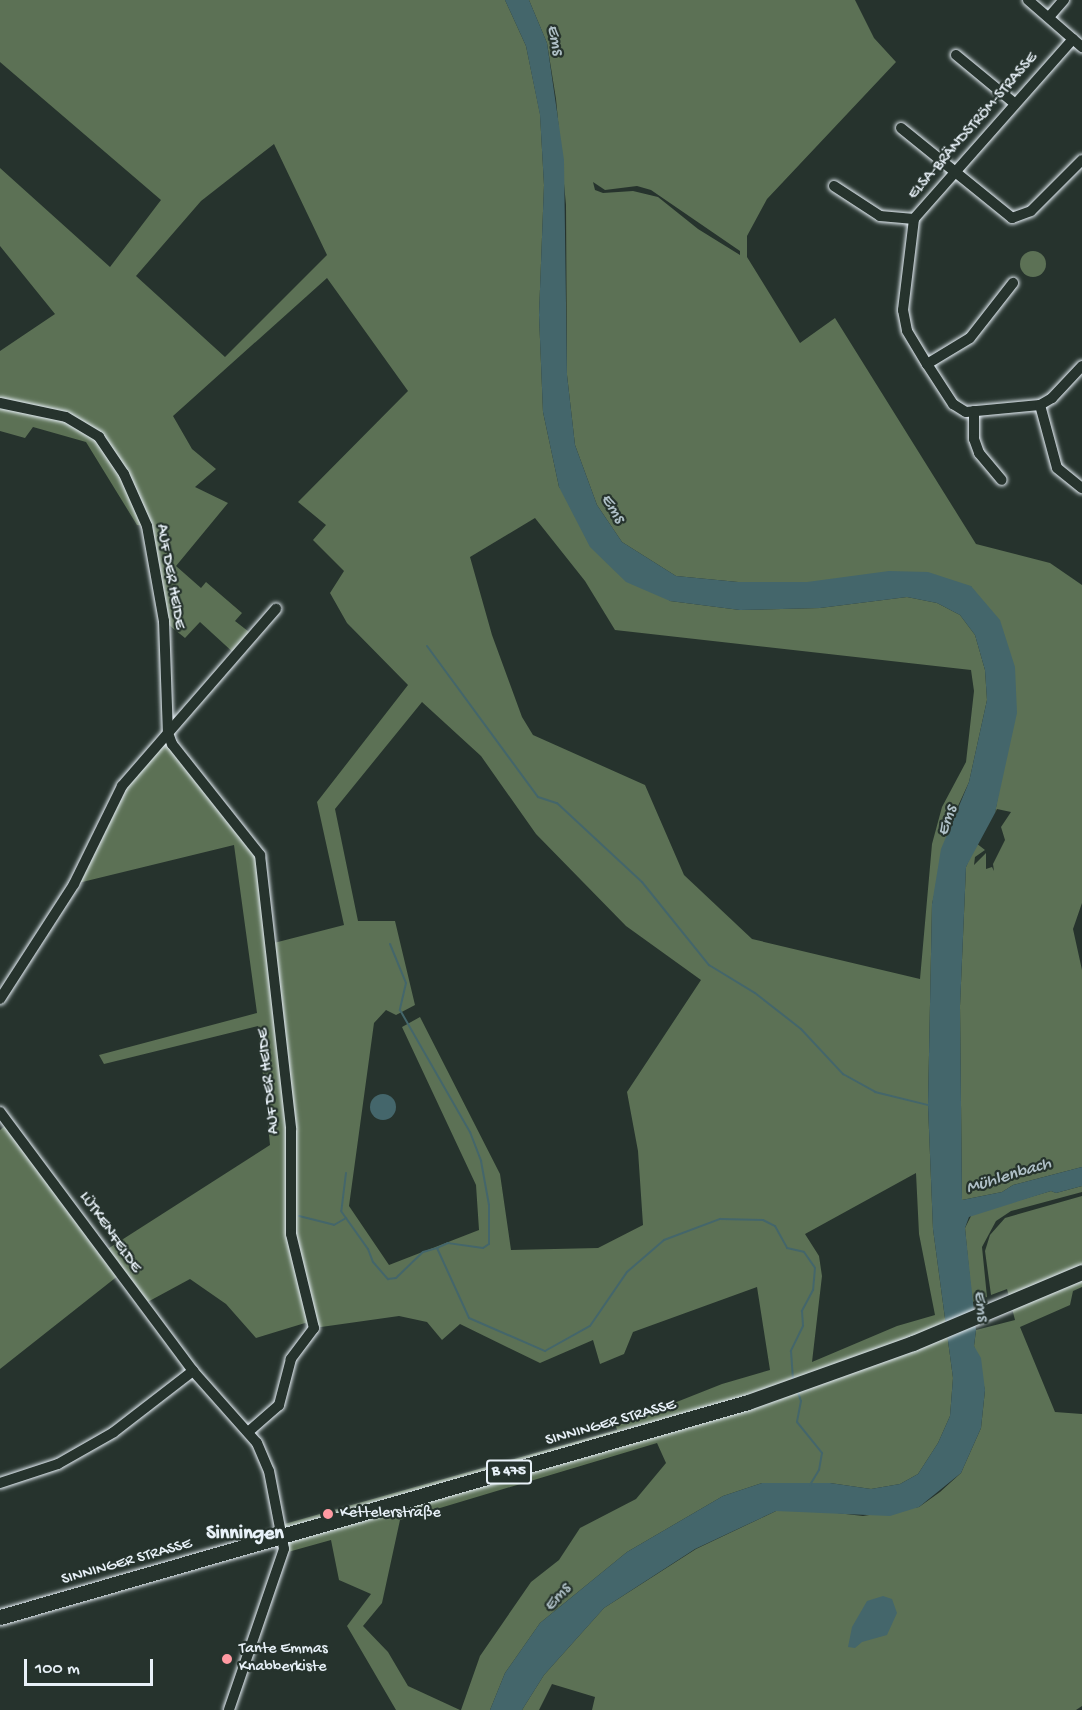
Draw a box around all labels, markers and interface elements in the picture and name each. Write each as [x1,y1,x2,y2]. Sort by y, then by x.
water label: Ems [540,23,568,57]
street label: ELSA-BRÄNDSTRÖM-STRASSE [905,50,1043,204]
water label: Ems [595,490,629,528]
street label: AUF DER HEIDE [150,523,188,631]
water label: Ems [933,803,963,839]
street label: AUF DER HEIDE [255,1027,285,1135]
water label: Mühlenbach [964,1154,1054,1200]
street label: LÜTKENFELDE [74,1189,144,1277]
water label: Ems [967,1289,993,1323]
street label: SINNINGER STRASSE [544,1396,678,1452]
road number: B 475 [485,1460,533,1484]
place label: Kettelerstraße [340,1504,441,1524]
marker: Kettelerstraße [321,1507,335,1521]
district label: Sinningen [206,1522,284,1546]
street label: SINNINGER STRASSE [60,1535,194,1591]
water label: Ems [540,1579,576,1617]
place label: Tante Emmas Knabberkiste [239,1640,328,1678]
scale bar [27,1647,156,1685]
marker: Tante Emmas Knabberkiste [220,1652,234,1666]
text: 100 m [35,1659,80,1680]

